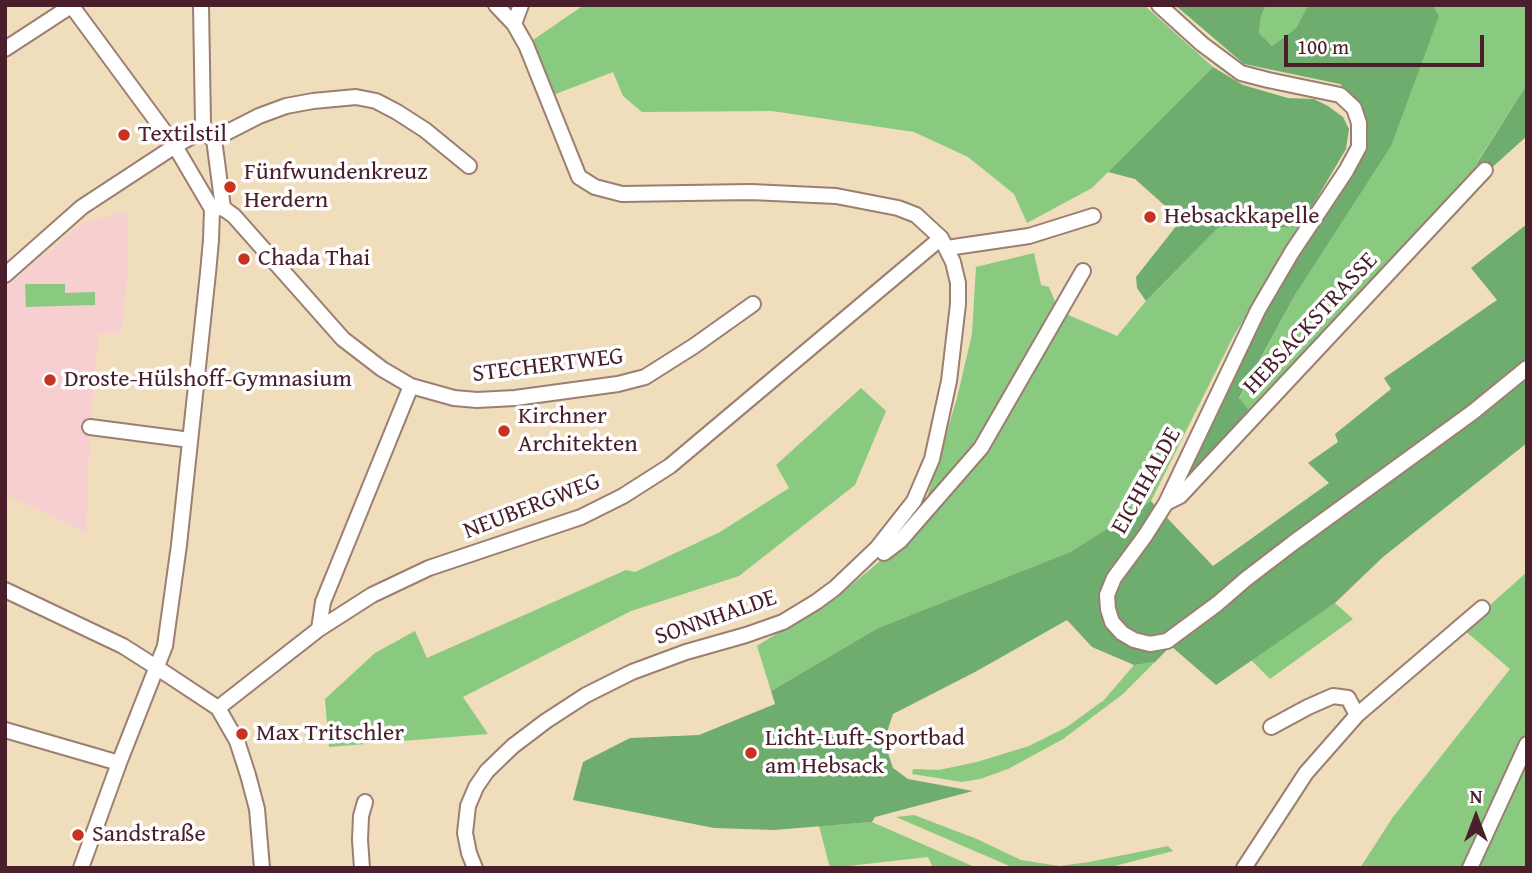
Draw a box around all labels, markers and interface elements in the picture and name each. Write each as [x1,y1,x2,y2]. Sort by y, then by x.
scale bar [1287,21,1486,65]
text: 100 m [1297,31,1349,62]
place label: Textilstil [138,121,227,149]
marker: Textilstil [116,127,132,143]
place label: Fünfwundenkreuz Herdern [244,159,427,215]
marker: Fünfwundenkreuz Herdern [222,179,238,195]
place label: Hebsackkapelle [1164,203,1319,231]
marker: Hebsackkapelle [1142,209,1158,225]
place label: Chada Thai [258,245,370,273]
street label: HEBSACKSTRASSE [1238,247,1384,401]
marker: Chada Thai [236,251,252,267]
street label: STECHERTWEG [471,342,625,390]
place label: Droste-Hülshoff-Gymnasium [64,366,352,394]
marker: Droste-Hülshoff-Gymnasium [42,372,58,388]
place label: Kirchner Architekten [518,403,638,459]
marker: Kirchner Architekten [496,423,512,439]
street label: EICHHALDE [1106,423,1188,539]
street label: NEUBERGWEG [460,468,604,546]
street label: SONNHALDE [651,584,781,652]
place label: Max Tritschler [256,720,404,748]
place label: Licht-Luft-Sportbad am Hebsack [765,725,965,781]
marker: Max Tritschler [234,726,250,742]
marker: Licht-Luft-Sportbad am Hebsack [743,745,759,761]
north arrow [1441,782,1511,852]
text: N [1470,782,1482,810]
place label: Sandstraße [92,821,206,849]
marker: Sandstraße [70,827,86,843]

